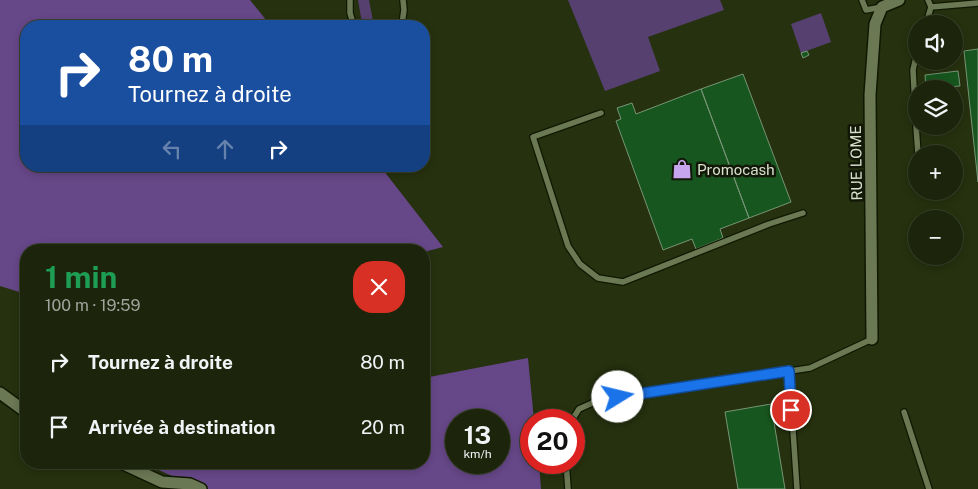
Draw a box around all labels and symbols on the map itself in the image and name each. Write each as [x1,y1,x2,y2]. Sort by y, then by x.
street label: RUE LOME [847,125,865,201]
shop icon: Promocash [671,158,693,180]
place label: Promocash [697,161,775,178]
position arrow [591,370,643,422]
pin [770,389,812,431]
speed limit sign: 20 [520,409,585,474]

